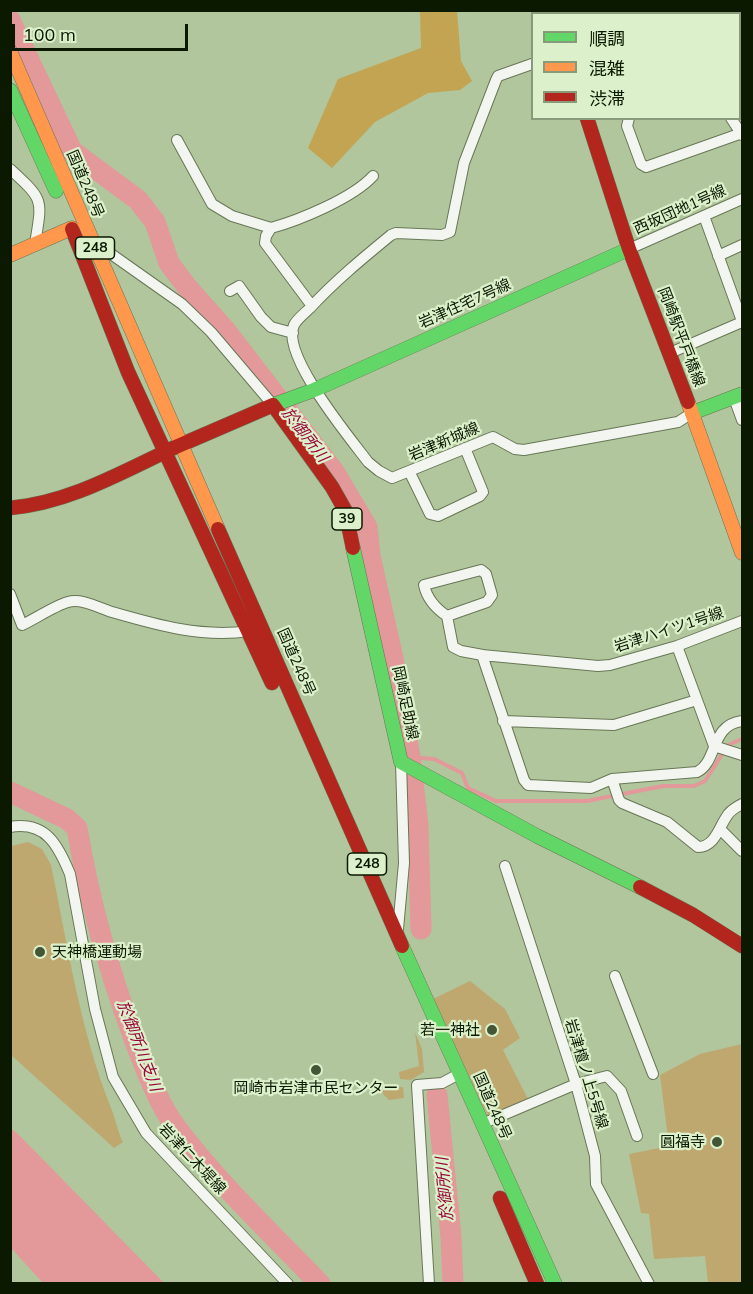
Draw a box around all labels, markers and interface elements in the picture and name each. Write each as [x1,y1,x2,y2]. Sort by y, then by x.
scale bar [15,12,190,50]
legend [531,12,741,120]
text: 100 m [23,23,76,46]
text: 順調 [589,27,625,50]
text: 混雑 [589,57,625,80]
text: 渋滞 [589,87,625,110]
street label: 国道248号 [63,147,107,221]
street label: 西坂団地1号線 [631,182,729,238]
road number: 248 [76,237,115,259]
street label: 岩津住宅7号線 [416,276,514,332]
street label: 岡崎駅平戸橋線 [654,285,708,389]
water label: 於御所川 [278,404,332,466]
street label: 岩津新城線 [406,419,482,465]
road number: 39 [332,508,362,530]
street label: 岩津ハイツ1号線 [612,604,726,656]
street label: 国道248号 [273,625,319,699]
street label: 岡崎足助線 [388,664,422,742]
road number: 248 [348,853,386,875]
place label: 天神橋運動場 [52,943,142,961]
marker: 天神橋運動場 [33,945,47,959]
water label: 於御所川支川 [113,998,165,1094]
street label: 岩津檀ノ上5号線 [561,1017,611,1131]
place label: 若一神社 [420,1021,480,1039]
marker: 若一神社 [485,1023,499,1037]
marker: 岡崎市岩津市民センター [309,1063,323,1077]
street label: 国道248号 [469,1069,515,1143]
place label: 岡崎市岩津市民センター [234,1079,398,1097]
street label: 岩津仁木堤線 [155,1120,229,1198]
place label: 圓福寺 [660,1133,705,1151]
marker: 圓福寺 [710,1135,724,1149]
water label: 於御所川 [433,1156,457,1222]

